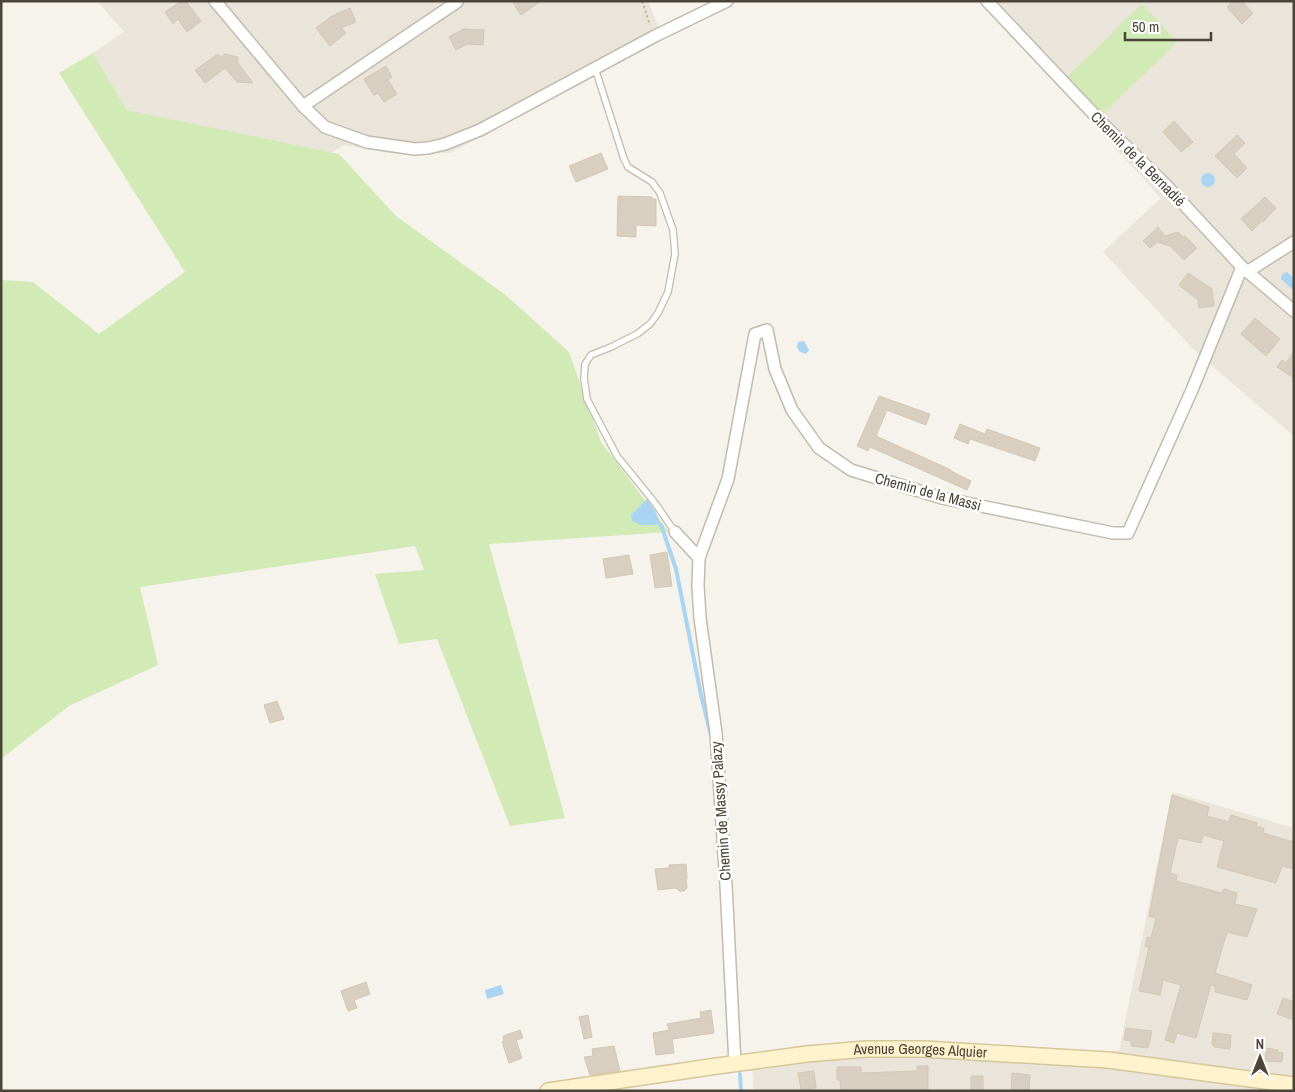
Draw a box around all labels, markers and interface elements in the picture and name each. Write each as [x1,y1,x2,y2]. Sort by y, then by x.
scale bar [1125,10,1211,42]
text: 50 m [1132,16,1159,37]
street label: Chemin de la Bernadié [1086,106,1191,211]
street label: Chemin de la Massi [873,467,984,516]
street label: Chemin de Massy Palazy [705,740,736,881]
north arrow [1235,1032,1285,1082]
text: N [1256,1035,1264,1053]
street label: Avenue Georges Alquier [851,1038,988,1063]

